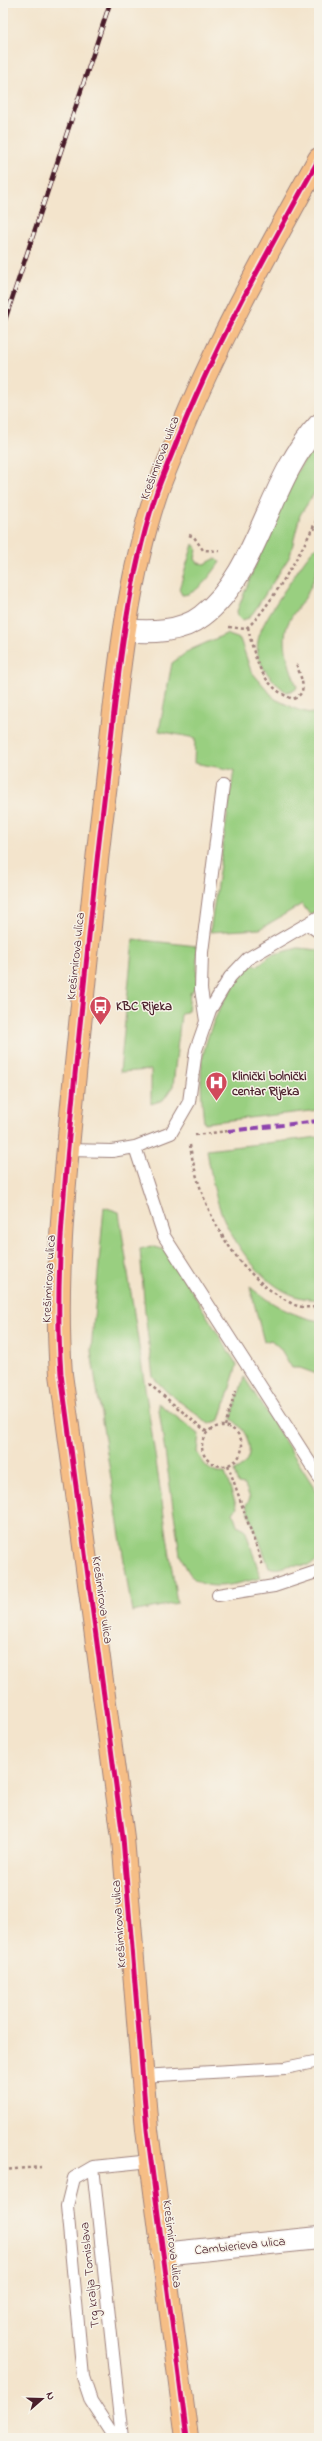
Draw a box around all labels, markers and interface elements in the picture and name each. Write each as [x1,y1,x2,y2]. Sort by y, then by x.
street label: Krešimirova ulica [135,413,185,503]
street label: Krešimirova ulica [62,911,90,1001]
bus stop icon: KBC Rijeka [88,993,114,1026]
place label: KBC Rijeka [116,997,172,1016]
place label: Klinički bolnički centar Rijeka [232,1067,307,1101]
hospital icon: Klinički bolnički centar Rijeka [204,1070,230,1103]
street label: Krešimirova ulica [37,1234,61,1324]
street label: Krešimirova ulica [86,1555,118,1645]
street label: Krešimirova ulica [106,1879,132,1969]
street label: Krešimirova ulica [157,2199,187,2289]
street label: Trg kralja Tomislava [75,2221,106,2329]
street label: Cambierieva ulica [194,2232,286,2260]
north arrow [22,2379,62,2419]
text: N [42,2390,59,2402]

